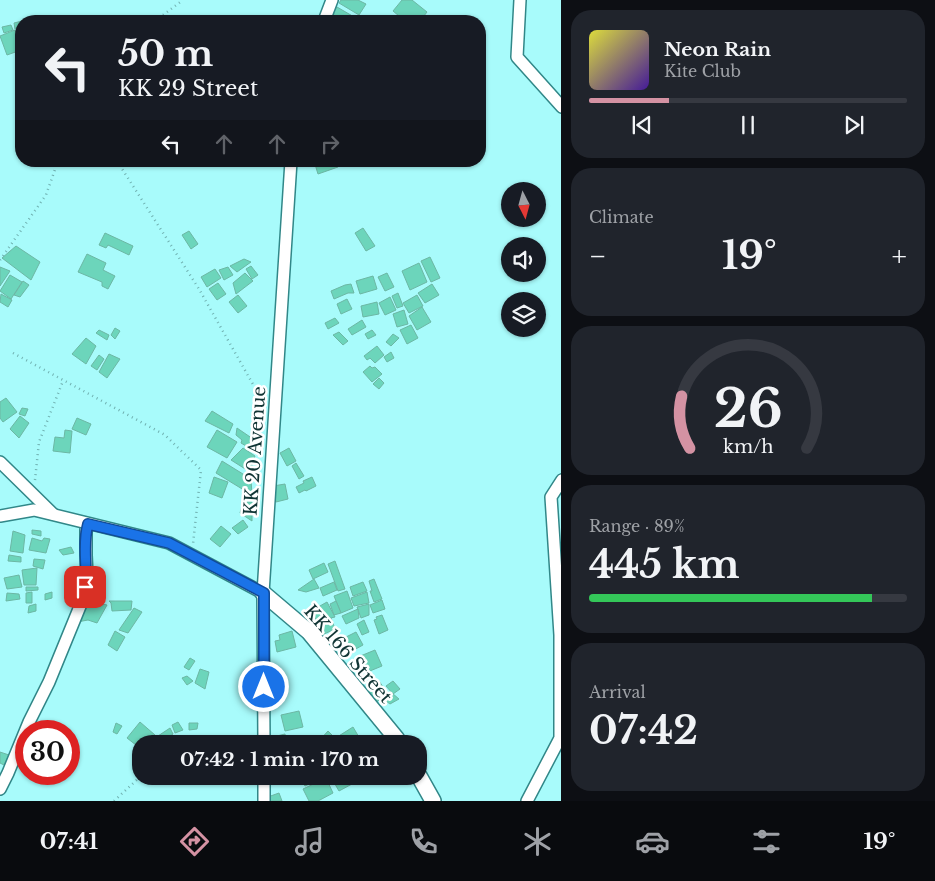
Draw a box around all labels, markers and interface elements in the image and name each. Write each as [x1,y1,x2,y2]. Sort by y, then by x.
text: 50 m [118,32,213,75]
icon: left [35,35,100,100]
text: Neon Rain [664,38,771,61]
text: Kite Club [664,61,741,81]
text: KK 29 Street [118,75,258,102]
icon: previous [628,111,656,139]
icon: pause [734,111,762,139]
icon: next [840,111,868,139]
icon: left [157,130,185,158]
icon: ahead [210,130,238,158]
icon: ahead [263,130,291,158]
icon: right [316,130,344,158]
north arrow [501,182,546,228]
map controls [501,182,546,337]
text: Climate [589,207,654,227]
text: 19° [722,232,777,279]
button: sound [501,237,546,282]
text: − [589,239,607,274]
text: + [892,239,907,274]
button: layers [501,292,546,337]
text: 26 [714,377,782,441]
street label: KK 20 Avenue [240,386,270,516]
text: km/h [723,436,773,458]
text: Range · 89% [589,516,685,536]
text: 445 km [589,541,739,588]
pin [64,566,106,608]
icon: arrive [71,573,99,601]
street label: KK 166 Street [299,600,397,708]
position arrow [237,660,289,712]
text: Arrival [589,682,646,702]
text: 07:42 [589,707,698,754]
speed limit sign: 30 [15,720,80,785]
text: 07:42 · 1 min · 170 m [180,748,379,771]
icon: directions [177,824,212,859]
icon: music [292,824,327,859]
icon: phone [406,824,441,859]
icon: climate [520,824,555,859]
icon: car [635,824,670,859]
icon: filters [749,824,784,859]
text: 07:41 [40,828,98,855]
text: 19° [864,828,895,855]

